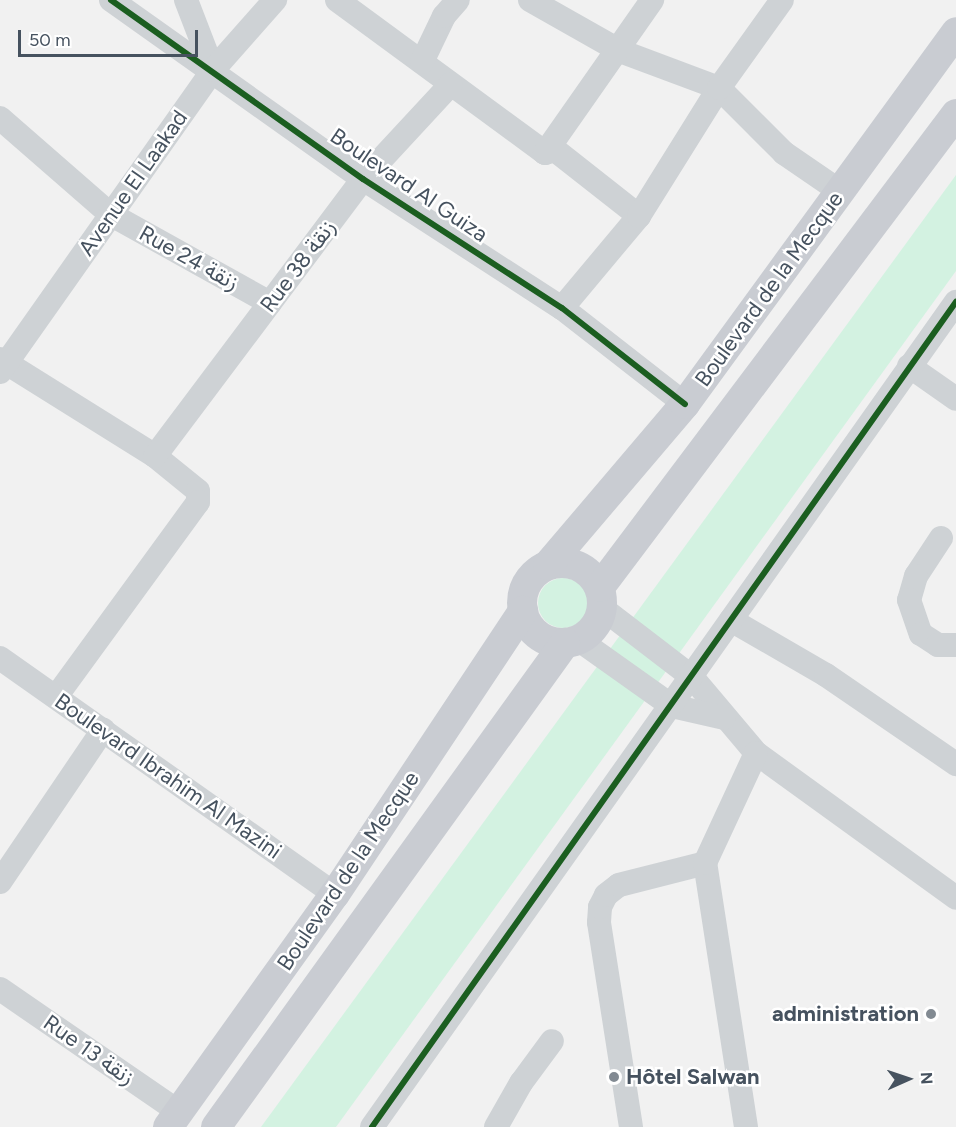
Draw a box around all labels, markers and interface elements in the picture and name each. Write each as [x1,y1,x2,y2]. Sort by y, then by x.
scale bar [21,18,201,56]
text: 50 m [29,29,71,51]
street label: Avenue El Laakad [73,105,193,261]
street label: Boulevard Al Guiza [325,122,493,248]
street label: Boulevard de la Mecque [689,186,849,392]
street label: Rue 38 زنقة [255,214,341,318]
street label: Rue 24 زنقة [135,220,243,296]
street label: Boulevard Ibrahim Al Mazini [50,688,286,864]
street label: Boulevard de la Mecque [271,766,425,976]
place label: administration [772,1001,919,1027]
marker: administration [924,1007,938,1021]
street label: Rue 13 زنقة [38,1009,140,1091]
north arrow [878,1049,938,1109]
place label: Hôtel Salwan [626,1064,759,1090]
marker: Hôtel Salwan [607,1070,621,1084]
text: N [917,1071,936,1085]

